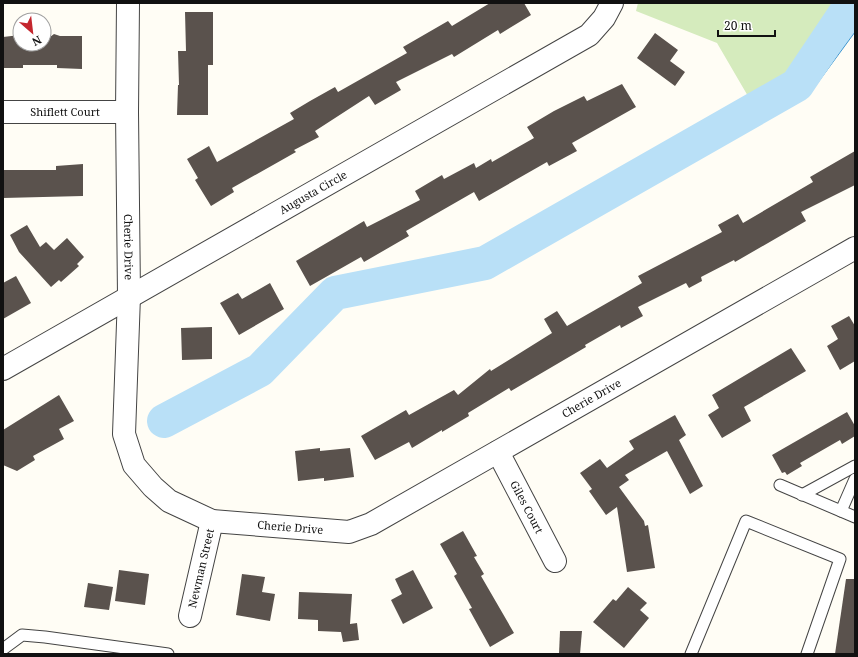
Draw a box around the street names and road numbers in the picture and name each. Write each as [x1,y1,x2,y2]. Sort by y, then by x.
street label: Shiflett Court [30,104,100,119]
street label: Augusta Circle [276,166,350,217]
street label: Cherie Drive [121,214,137,280]
street label: Cherie Drive [559,375,624,421]
street label: Giles Court [507,478,547,536]
street label: Cherie Drive [257,517,324,537]
street label: Newman Street [184,527,217,609]

